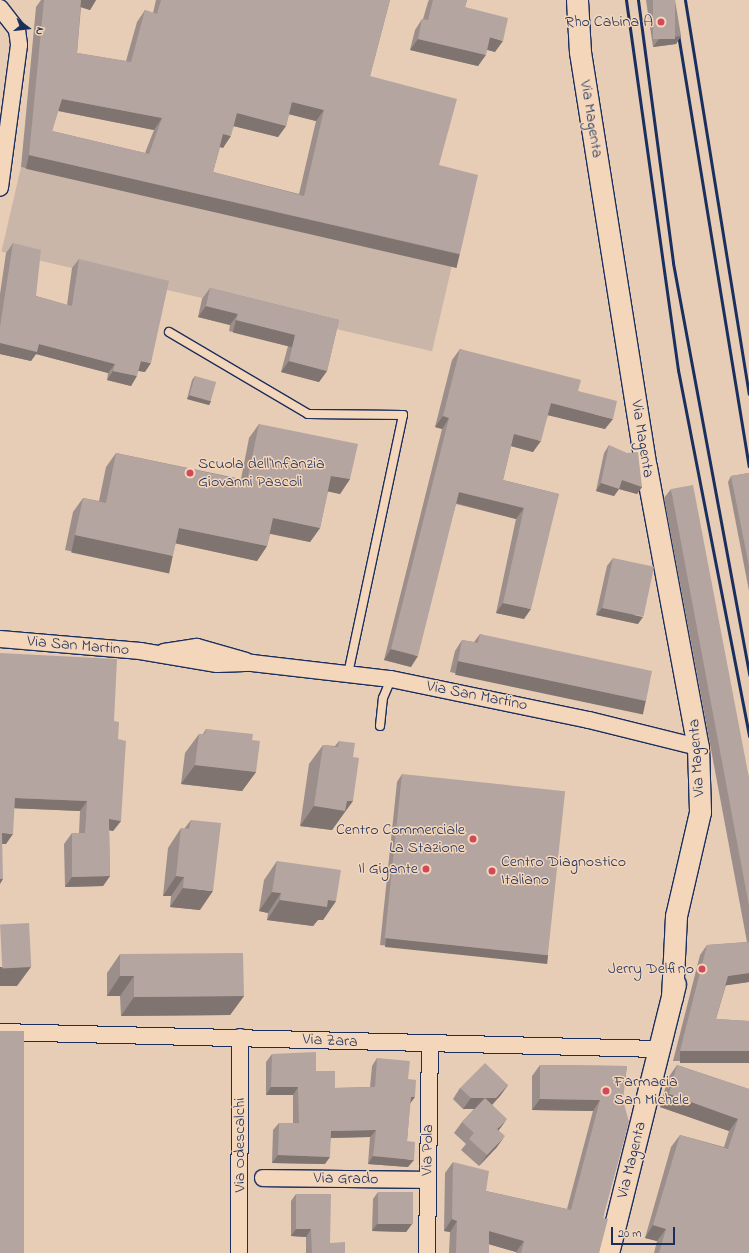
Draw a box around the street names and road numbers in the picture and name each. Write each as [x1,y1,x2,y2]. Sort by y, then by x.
street label: Via Magenta [575,79,607,159]
street label: Via Magenta [626,399,658,479]
street label: Via San Martino [26,632,130,660]
street label: Via San Martino [425,677,529,715]
street label: Via Magenta [685,718,709,798]
street label: Via Zara [302,1030,358,1052]
street label: Via Odescalchi [230,1098,250,1192]
street label: Via Magenta [613,1120,651,1200]
street label: Via Pola [418,1124,438,1176]
street label: Via Grado [313,1169,379,1189]

